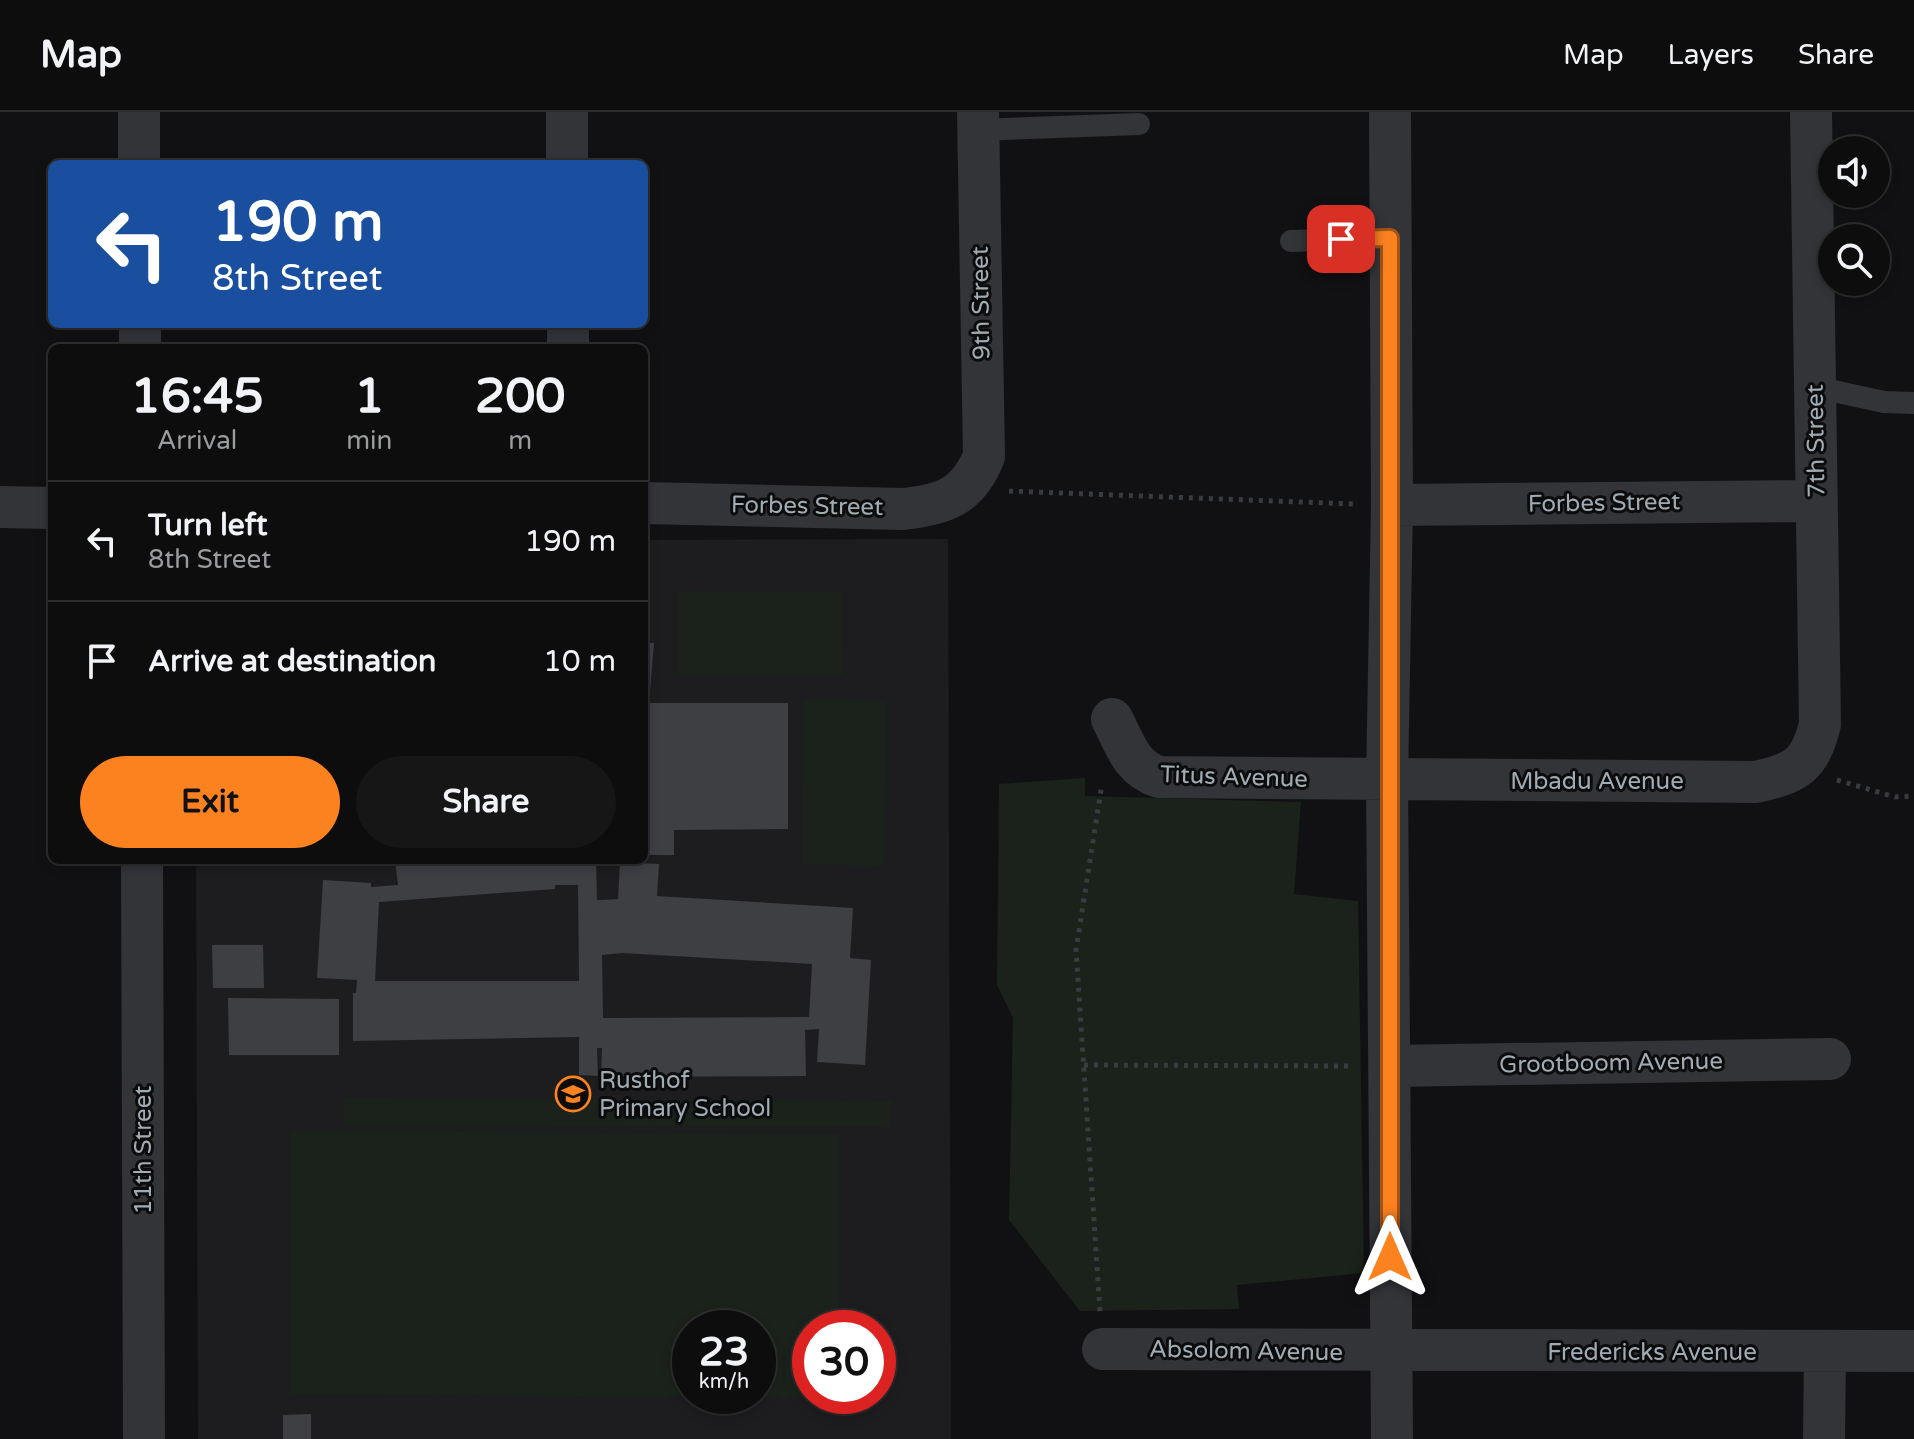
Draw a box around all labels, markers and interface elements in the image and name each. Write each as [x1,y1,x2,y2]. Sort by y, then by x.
text: Map [40,32,122,78]
text: Map [1563,38,1624,72]
text: Layers [1668,38,1754,72]
text: Share [1798,38,1874,72]
map controls [1818,136,1890,296]
button: sound [1818,136,1890,208]
text: 190 m [212,189,383,256]
icon: left [80,192,184,296]
pin [1307,205,1375,273]
icon: arrive [1319,217,1363,261]
button: search [1818,224,1890,296]
street label: 9th Street [966,246,996,360]
text: 8th Street [212,257,383,300]
text: 16:45 [131,368,264,426]
text: 1 [354,368,384,426]
text: 200 [475,368,565,426]
street label: 7th Street [1801,384,1831,498]
text: Arrival [157,425,237,456]
text: min [346,425,392,456]
text: m [508,425,532,456]
street label: Forbes Street [1528,487,1680,519]
street label: Forbes Street [731,490,883,522]
text: Turn left [148,507,267,544]
icon: left [80,519,124,563]
text: 190 m [524,523,616,560]
text: 8th Street [148,544,271,575]
icon: arrive [80,639,124,683]
text: Arrive at destination [148,643,436,680]
text: 10 m [543,643,616,680]
button: Exit [80,756,340,848]
button: Share [356,756,616,848]
street label: Titus Avenue [1160,760,1308,794]
street label: Mbadu Avenue [1510,767,1684,796]
street label: Grootboom Avenue [1499,1047,1723,1079]
place label: Rusthof Primary School [599,1066,771,1123]
school or university icon: Rusthof Primary School [554,1075,592,1113]
street label: 11th Street [129,1086,158,1214]
position arrow [1348,1215,1432,1299]
speed limit sign: 30 [792,1310,896,1414]
text: 23 [699,1328,749,1376]
street label: Absolom Avenue [1149,1335,1343,1367]
street label: Fredericks Avenue [1547,1338,1757,1367]
text: km/h [699,1370,749,1394]

